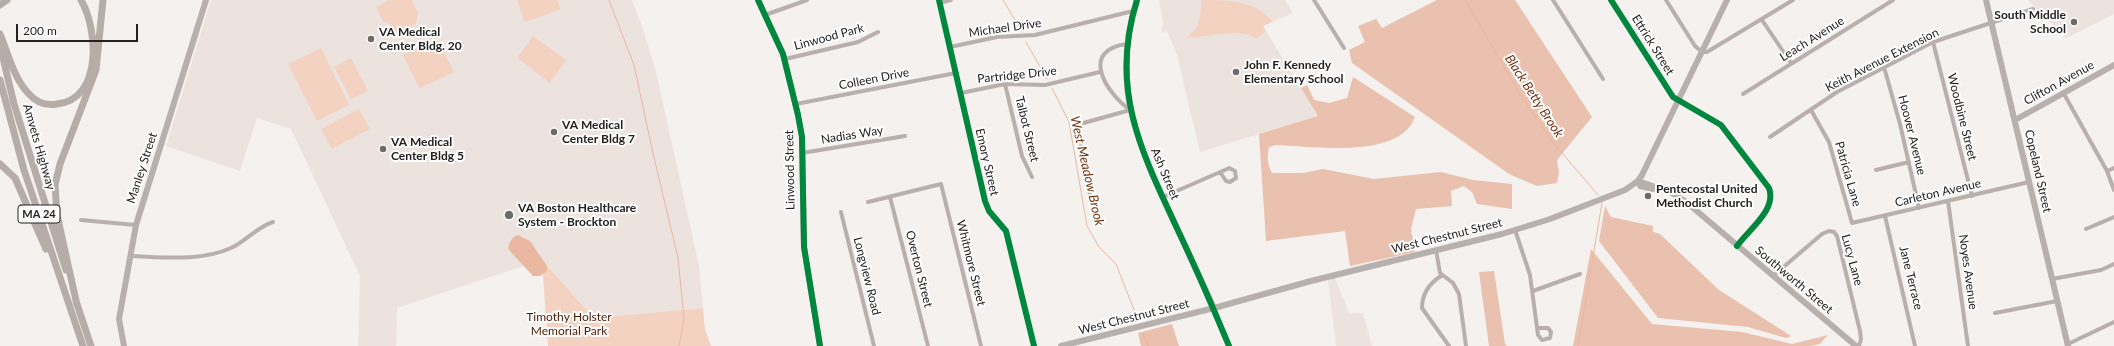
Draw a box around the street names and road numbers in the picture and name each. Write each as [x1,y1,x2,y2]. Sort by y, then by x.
street label: Ettrick Street [1629,12,1677,78]
street label: Leach Avenue [1777,13,1847,65]
street label: Michael Drive [968,16,1042,40]
street label: Linwood Park [792,21,866,53]
street label: Keith Avenue Extension [1823,25,1941,95]
street label: Clifton Avenue [2021,58,2097,108]
street label: Partridge Drive [977,64,1057,86]
street label: Colleen Drive [838,65,910,93]
street label: Woodbine Street [1944,72,1980,162]
street label: Hoover Avenue [1895,94,1929,176]
street label: Talbot Street [1012,95,1042,163]
street label: Amvets Highway [20,102,58,192]
street label: Nadias Way [820,123,884,147]
street label: Emory Street [972,127,1002,197]
street label: Copeland Street [2021,128,2055,214]
street label: Linwood Street [782,130,798,210]
street label: Manley Street [124,131,160,205]
street label: Patricia Lane [1832,140,1864,208]
street label: Ash Street [1148,146,1182,202]
street label: Carleton Avenue [1893,176,1983,210]
road number: MA 24 [18,205,60,223]
street label: West Chestnut Street [1390,215,1504,257]
street label: Whitmore Street [953,219,989,307]
street label: Overton Street [902,229,936,309]
street label: Lucy Lane [1838,233,1866,287]
street label: Noyes Avenue [1956,233,1980,311]
street label: Longview Road [850,235,884,317]
street label: Southworth Street [1752,243,1836,317]
street label: Jane Terrace [1896,245,1926,311]
street label: West Chestnut Street [1077,296,1191,338]

